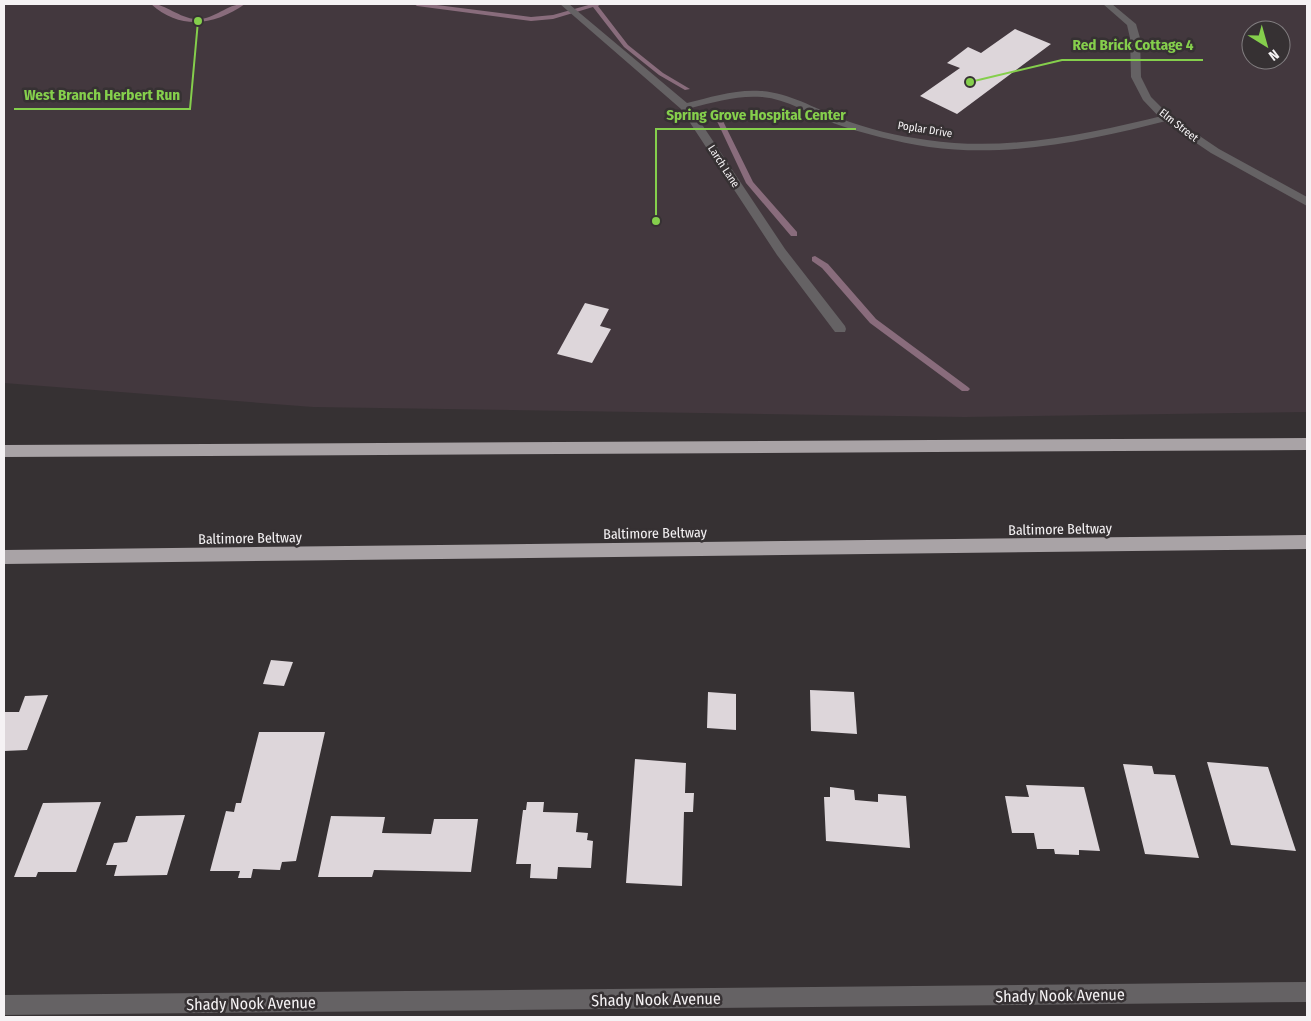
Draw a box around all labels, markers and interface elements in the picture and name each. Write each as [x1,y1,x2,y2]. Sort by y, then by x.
north arrow [1241,20,1291,70]
callout: Red Brick Cottage 4 [1062,30,1203,60]
text: Red Brick Cottage 4 [1072,36,1194,54]
text: N [1265,46,1282,64]
callout: West Branch Herbert Run [14,79,190,109]
text: West Branch Herbert Run [24,86,180,104]
callout: Spring Grove Hospital Center [656,99,856,129]
text: Spring Grove Hospital Center [666,106,846,124]
street label: Elm Street [1157,106,1201,145]
street label: Poplar Drive [897,119,953,140]
street label: Larch Lane [705,143,742,190]
street label: Baltimore Beltway [1008,520,1113,539]
street label: Baltimore Beltway [603,524,708,543]
street label: Baltimore Beltway [198,529,303,548]
street label: Shady Nook Avenue [995,985,1125,1006]
street label: Shady Nook Avenue [591,989,721,1010]
street label: Shady Nook Avenue [186,993,316,1014]

